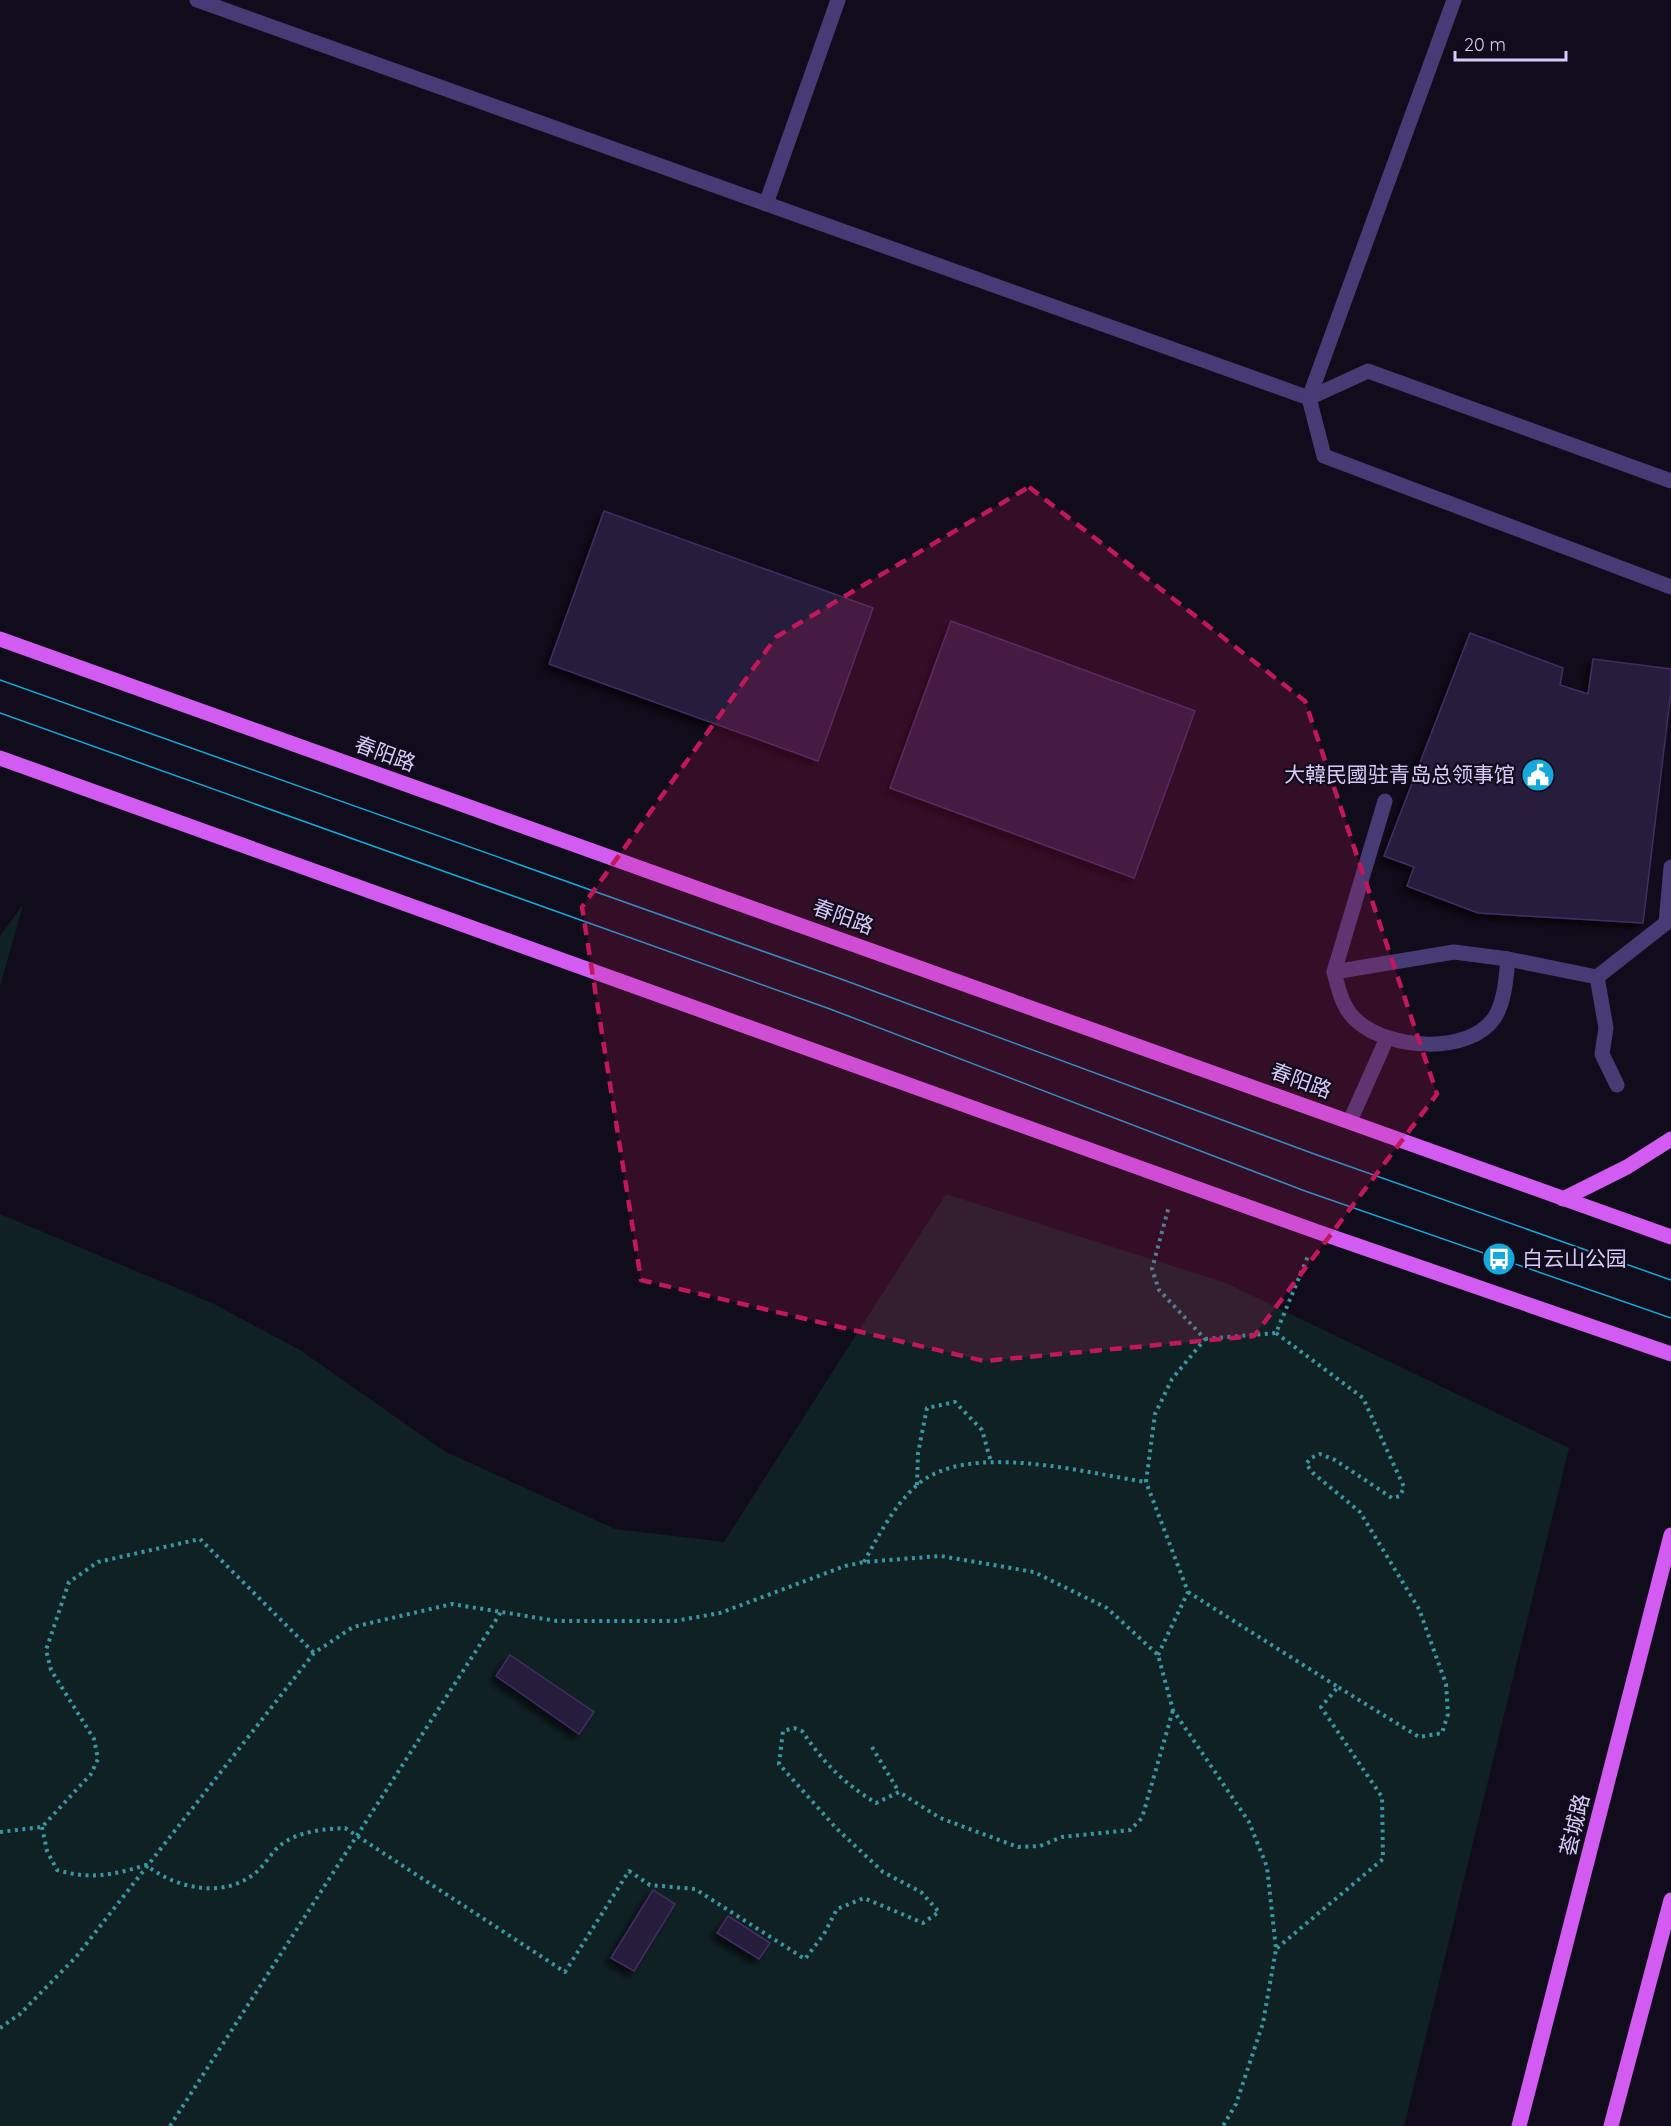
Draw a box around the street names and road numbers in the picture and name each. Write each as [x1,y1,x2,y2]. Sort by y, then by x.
street label: 春阳路 [351,730,419,776]
street label: 春阳路 [809,893,877,939]
street label: 春阳路 [1267,1057,1335,1103]
street label: 荟城路 [1554,1791,1594,1858]

